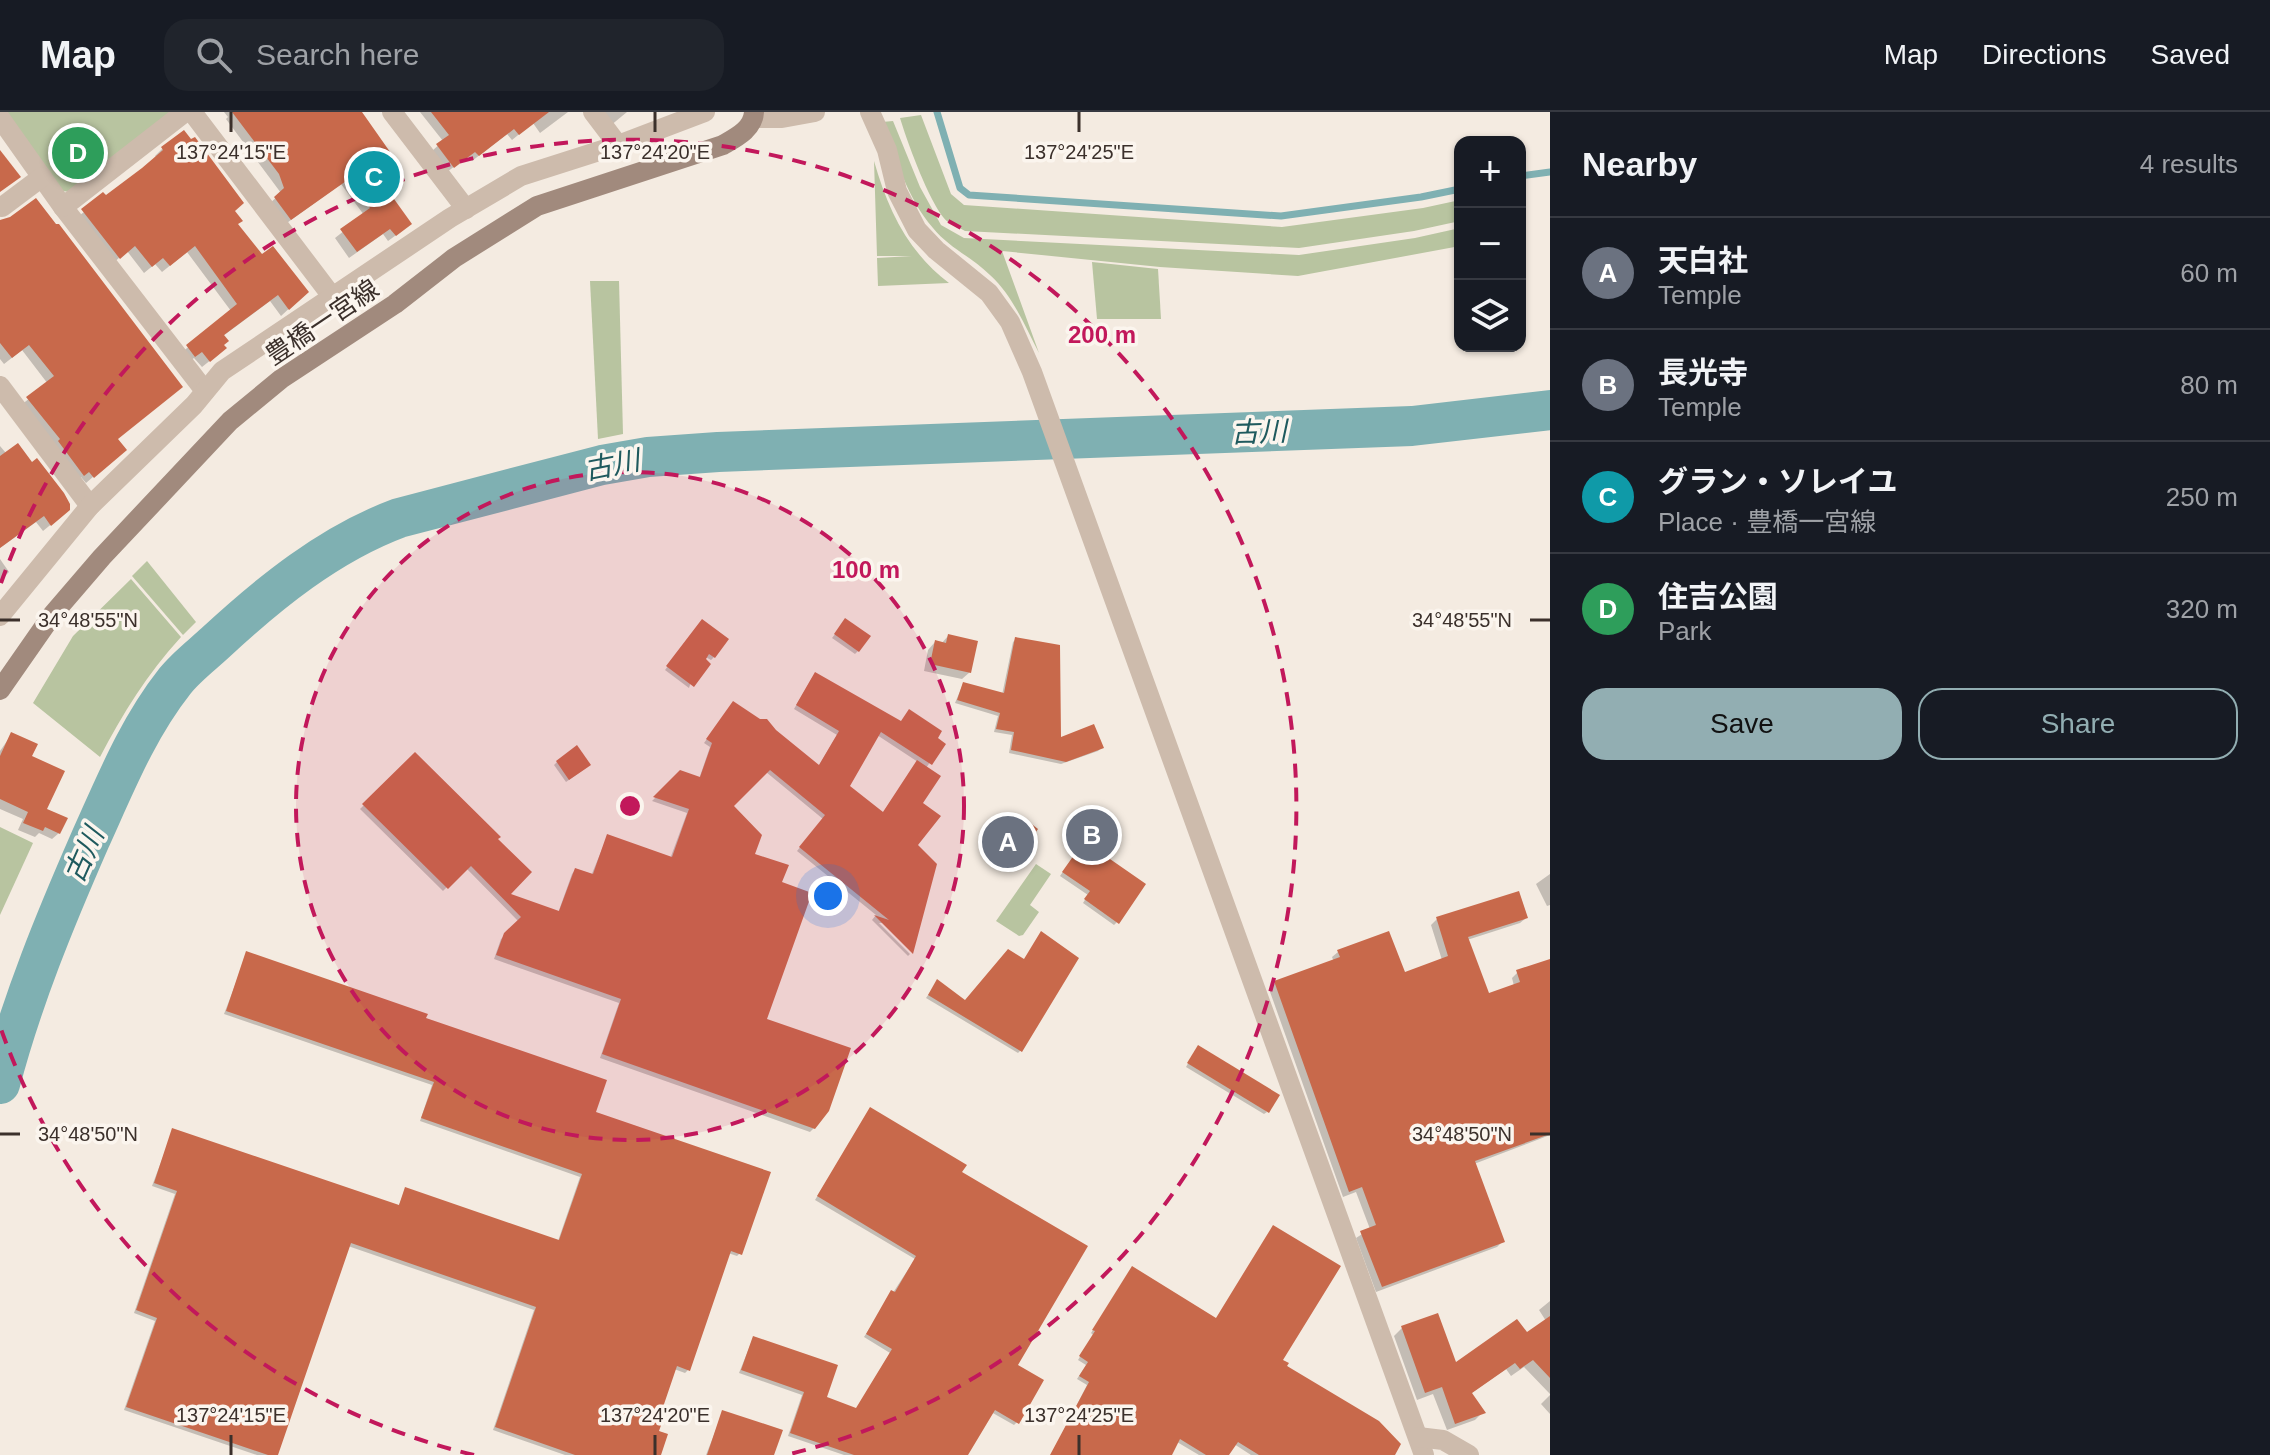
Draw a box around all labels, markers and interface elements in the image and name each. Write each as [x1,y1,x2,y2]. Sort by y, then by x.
search box [164,19,724,91]
icon: search [192,33,236,77]
text: Map [40,34,116,76]
text: Search here [256,38,419,71]
text: Map [1884,39,1938,70]
text: Directions [1982,39,2107,70]
text: Saved [2151,39,2230,70]
pin: D [52,123,104,183]
map controls [1454,136,1526,352]
button: + [1454,136,1526,208]
text: 137°24'15"E [176,141,286,163]
text: 137°24'20"E [600,141,710,163]
text: 137°24'25"E [1024,141,1134,163]
text: Nearby [1582,145,1697,183]
pin: C [348,147,400,207]
text: 4 results [2140,149,2238,179]
button: − [1454,208,1526,280]
text: 天白社 [1658,244,1748,277]
text: A [1599,258,1617,288]
text: 60 m [2180,258,2238,288]
street label: 豊橋一宮線 [260,273,384,371]
button: layers [1454,280,1526,352]
text: Temple [1658,280,1742,310]
text: 200 m [1068,321,1136,348]
text: 長光寺 [1658,356,1748,389]
text: B [1599,370,1617,400]
text: 80 m [2180,370,2238,400]
text: Temple [1658,392,1742,422]
water label: 古川 [1230,415,1291,448]
water label: 古川 [582,444,645,486]
text: グラン・ソレイユ [1658,465,1897,498]
text: C [1599,482,1617,512]
text: 250 m [2166,482,2238,512]
text: Place · 豊橋一宮線 [1658,507,1876,537]
text: 100 m [832,556,900,583]
text: 住吉公園 [1658,580,1778,613]
text: D [1599,594,1617,624]
text: 320 m [2166,594,2238,624]
text: 34°48'55"N [38,609,138,631]
text: 34°48'55"N [1412,609,1512,631]
text: Park [1658,616,1711,646]
button: Save [1582,688,1902,760]
button: Share [1918,688,2238,760]
centre of rings [616,792,644,820]
pin: B [1066,805,1118,865]
pin: A [982,812,1034,872]
water label: 古川 [58,820,111,887]
your location [808,876,848,916]
text: 34°48'50"N [38,1123,138,1145]
text: 34°48'50"N [1412,1123,1512,1145]
text: 137°24'15"E [176,1404,286,1426]
text: 137°24'20"E [600,1404,710,1426]
text: 137°24'25"E [1024,1404,1134,1426]

